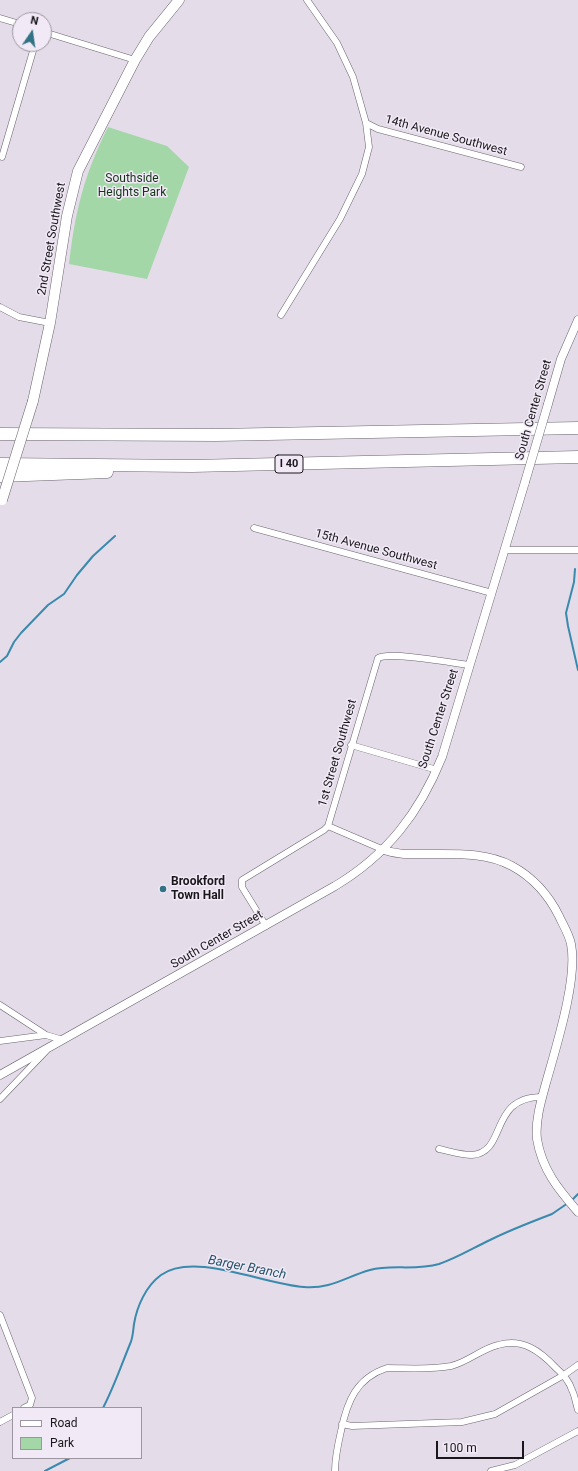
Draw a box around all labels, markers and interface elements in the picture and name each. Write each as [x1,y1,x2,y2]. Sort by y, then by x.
north arrow [12,12,52,52]
text: N [29,14,40,28]
street label: 14th Avenue Southwest [383,113,509,159]
park label: Southside Heights Park [98,172,166,200]
street label: 2nd Street Southwest [35,181,69,297]
street label: South Center Street [513,358,555,462]
road number: I 40 [275,455,303,473]
street label: 15th Avenue Southwest [313,527,439,573]
street label: South Center Street [416,667,462,771]
street label: 1st Street Southwest [316,698,360,808]
place label: Brookford Town Hall [171,875,225,903]
marker: Brookford Town Hall [158,884,168,894]
street label: South Center Street [168,908,266,972]
water label: Barger Branch [207,1253,287,1283]
legend [12,1407,142,1459]
text: Road [50,1416,78,1430]
scale bar [438,1433,526,1459]
text: Park [50,1436,74,1450]
text: 100 m [443,1441,477,1455]

